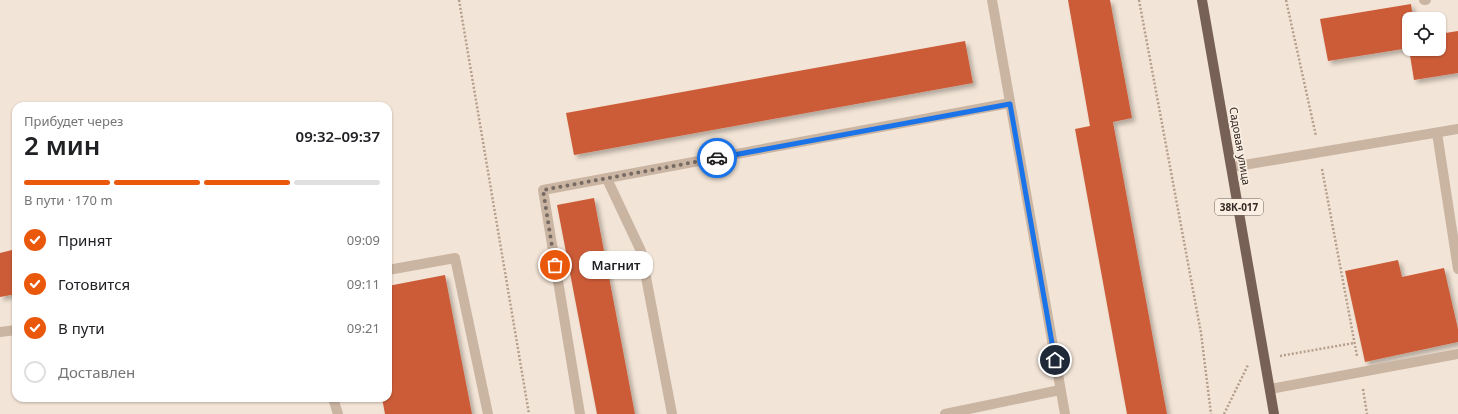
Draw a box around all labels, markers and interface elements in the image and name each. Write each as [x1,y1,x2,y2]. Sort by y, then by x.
map controls [1402,12,1446,56]
button: locate [1402,12,1446,56]
street label: Садовая улица [1226,106,1255,186]
text: Прибудет через [24,112,123,130]
text: 09:32–09:37 [296,126,380,146]
text: 2 мин [24,127,100,163]
courier [697,138,737,178]
icon: car [706,147,728,169]
text: В пути · 170 m [24,191,113,209]
road number: 38К-017 [1215,199,1263,215]
icon: check [24,229,46,251]
text: Принят [58,230,112,250]
text: 09:09 [347,231,380,249]
pin [538,248,572,282]
callout: Магнит [579,251,653,279]
icon: bag [544,254,566,276]
text: Магнит [592,256,640,274]
icon: check [24,273,46,295]
text: Готовится [58,274,130,294]
text: 09:11 [347,275,380,293]
icon: check [24,317,46,339]
text: В пути [58,318,105,338]
text: 09:21 [347,319,380,337]
pin [1038,343,1072,377]
icon: home [1044,349,1066,371]
text: Доставлен [58,362,135,382]

